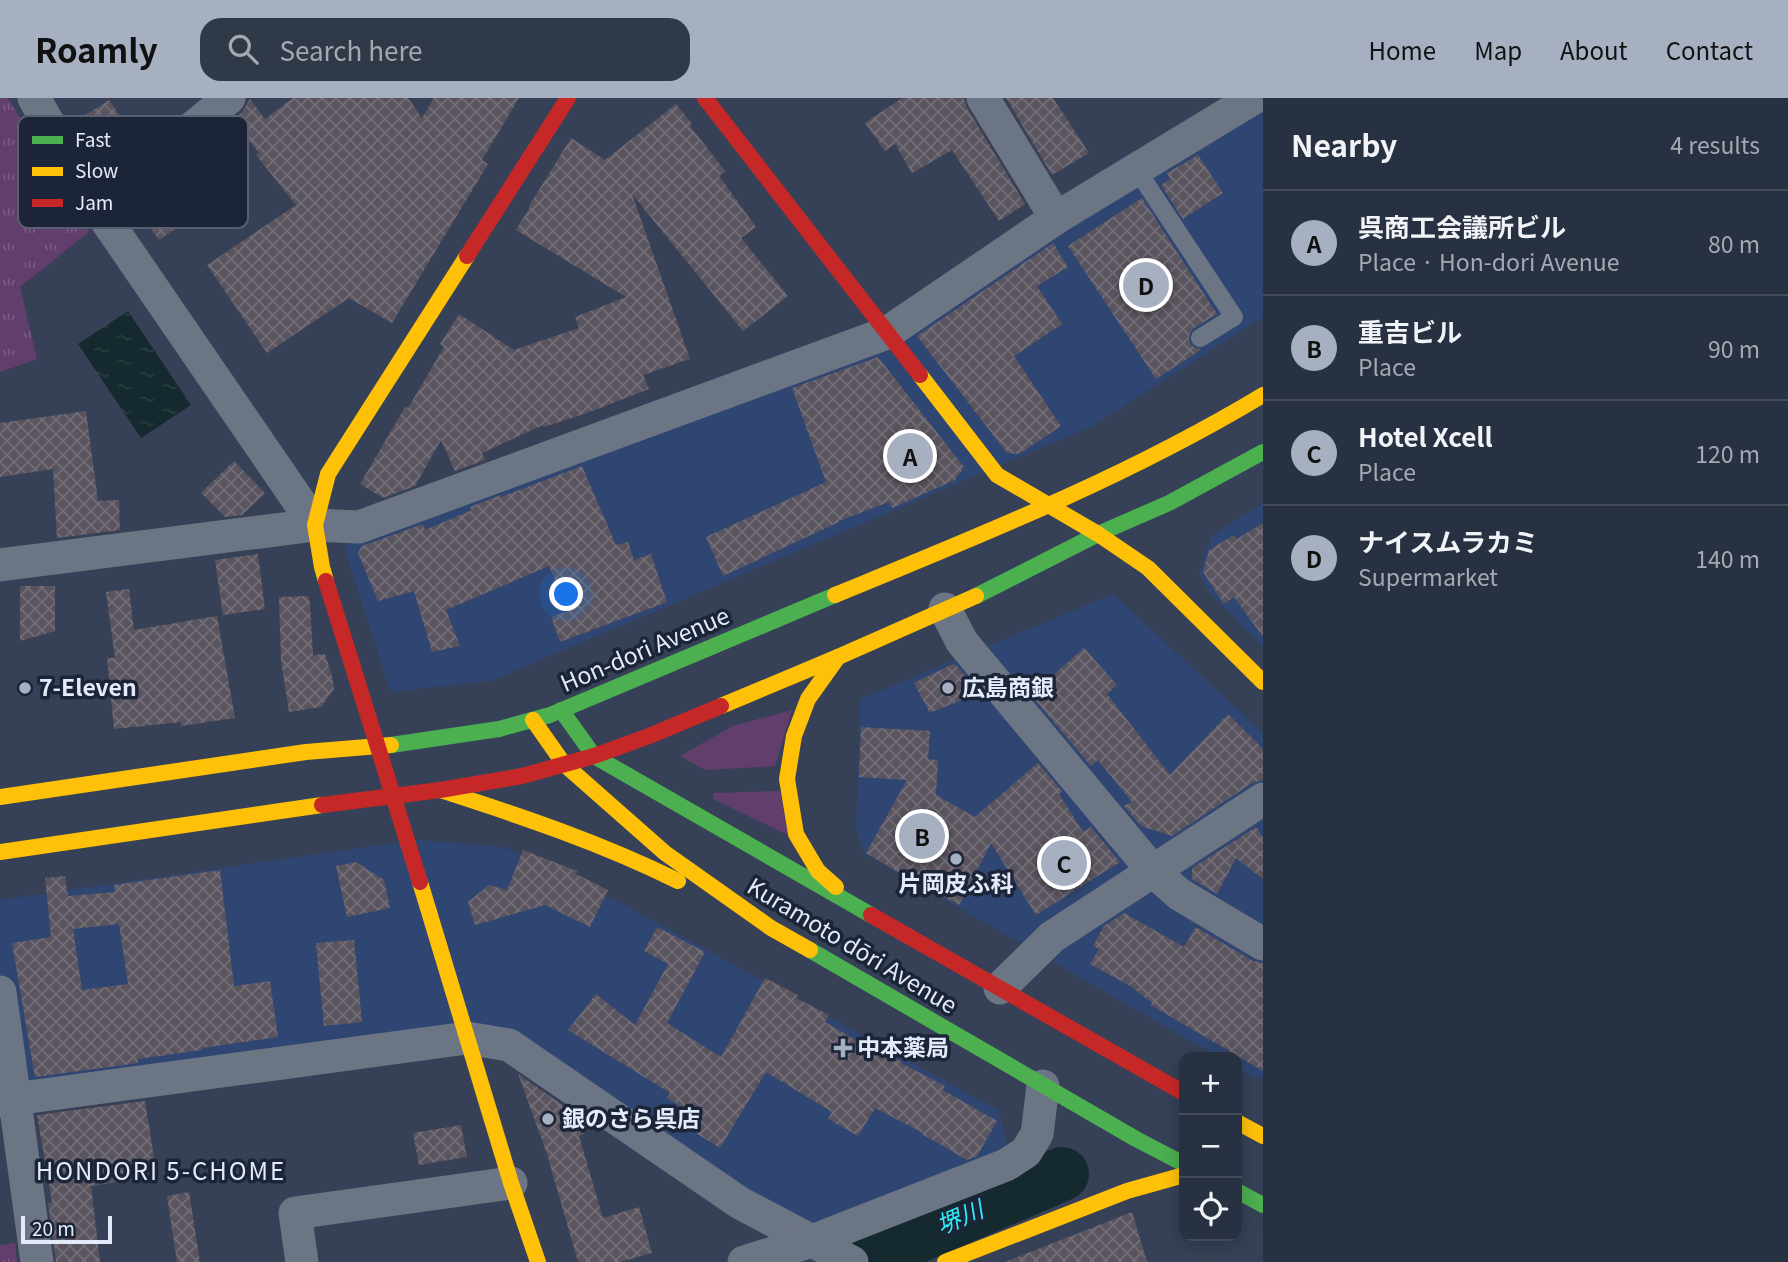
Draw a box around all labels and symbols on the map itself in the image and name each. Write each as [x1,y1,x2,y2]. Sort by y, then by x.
legend [18,116,248,228]
text: Fast [75,125,111,152]
text: Slow [75,156,118,183]
text: Jam [75,188,113,215]
pin: D [1123,259,1169,311]
pin: A [887,430,933,482]
your location [549,577,583,611]
street label: Hon-dori Avenue [555,597,734,699]
place label: 7-Eleven [39,669,137,703]
place label: 広島商銀 [962,669,1054,703]
marker: 7-Eleven [17,680,33,696]
marker: 広島商銀 [940,680,956,696]
pin: B [899,810,945,862]
pin: C [1041,837,1087,889]
marker: 片岡皮ふ科 [948,851,964,867]
place label: 片岡皮ふ科 [899,865,1014,899]
street label: Kuramoto dōri Avenue [742,868,964,1020]
place label: 中本薬局 [857,1029,949,1063]
marker: 中本薬局 [835,1040,851,1056]
place label: 銀のさら呉店 [562,1100,700,1134]
marker: 銀のさら呉店 [540,1111,556,1127]
district label: HONDORI 5-CHOME [36,1152,286,1187]
water label: 堺川 [930,1189,991,1241]
scale bar [21,1213,112,1245]

